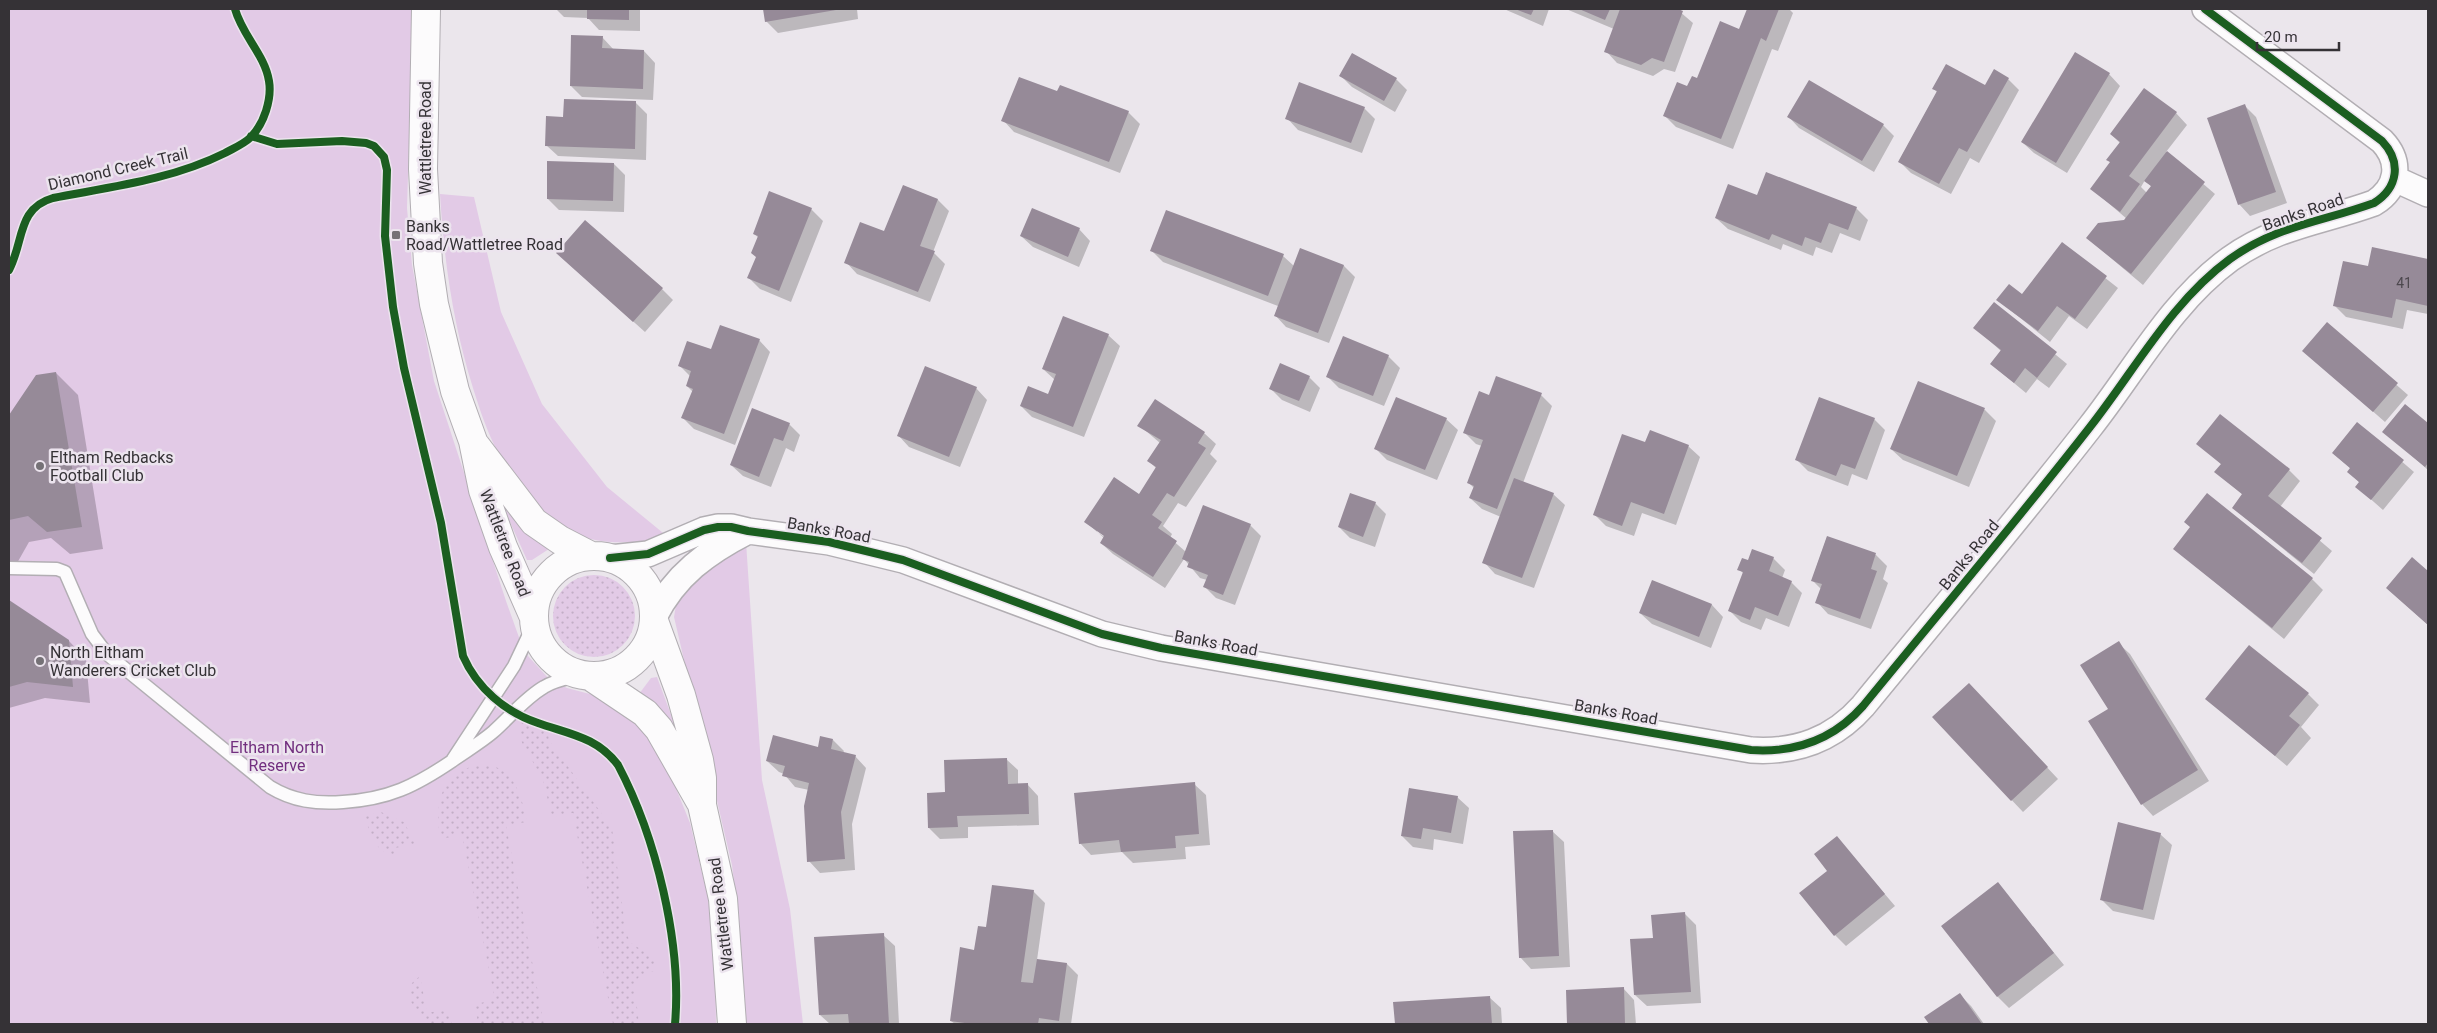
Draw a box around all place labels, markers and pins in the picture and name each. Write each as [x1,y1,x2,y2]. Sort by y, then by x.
place label: Banks Road/Wattletree Road [406,217,563,254]
marker: Banks Road/Wattletree Road [390,229,402,241]
place label: Eltham Redbacks Football Club [50,448,174,485]
marker: Eltham Redbacks Football Club [34,460,46,472]
place label: North Eltham Wanderers Cricket Club [50,643,216,680]
marker: North Eltham Wanderers Cricket Club [34,655,46,667]

